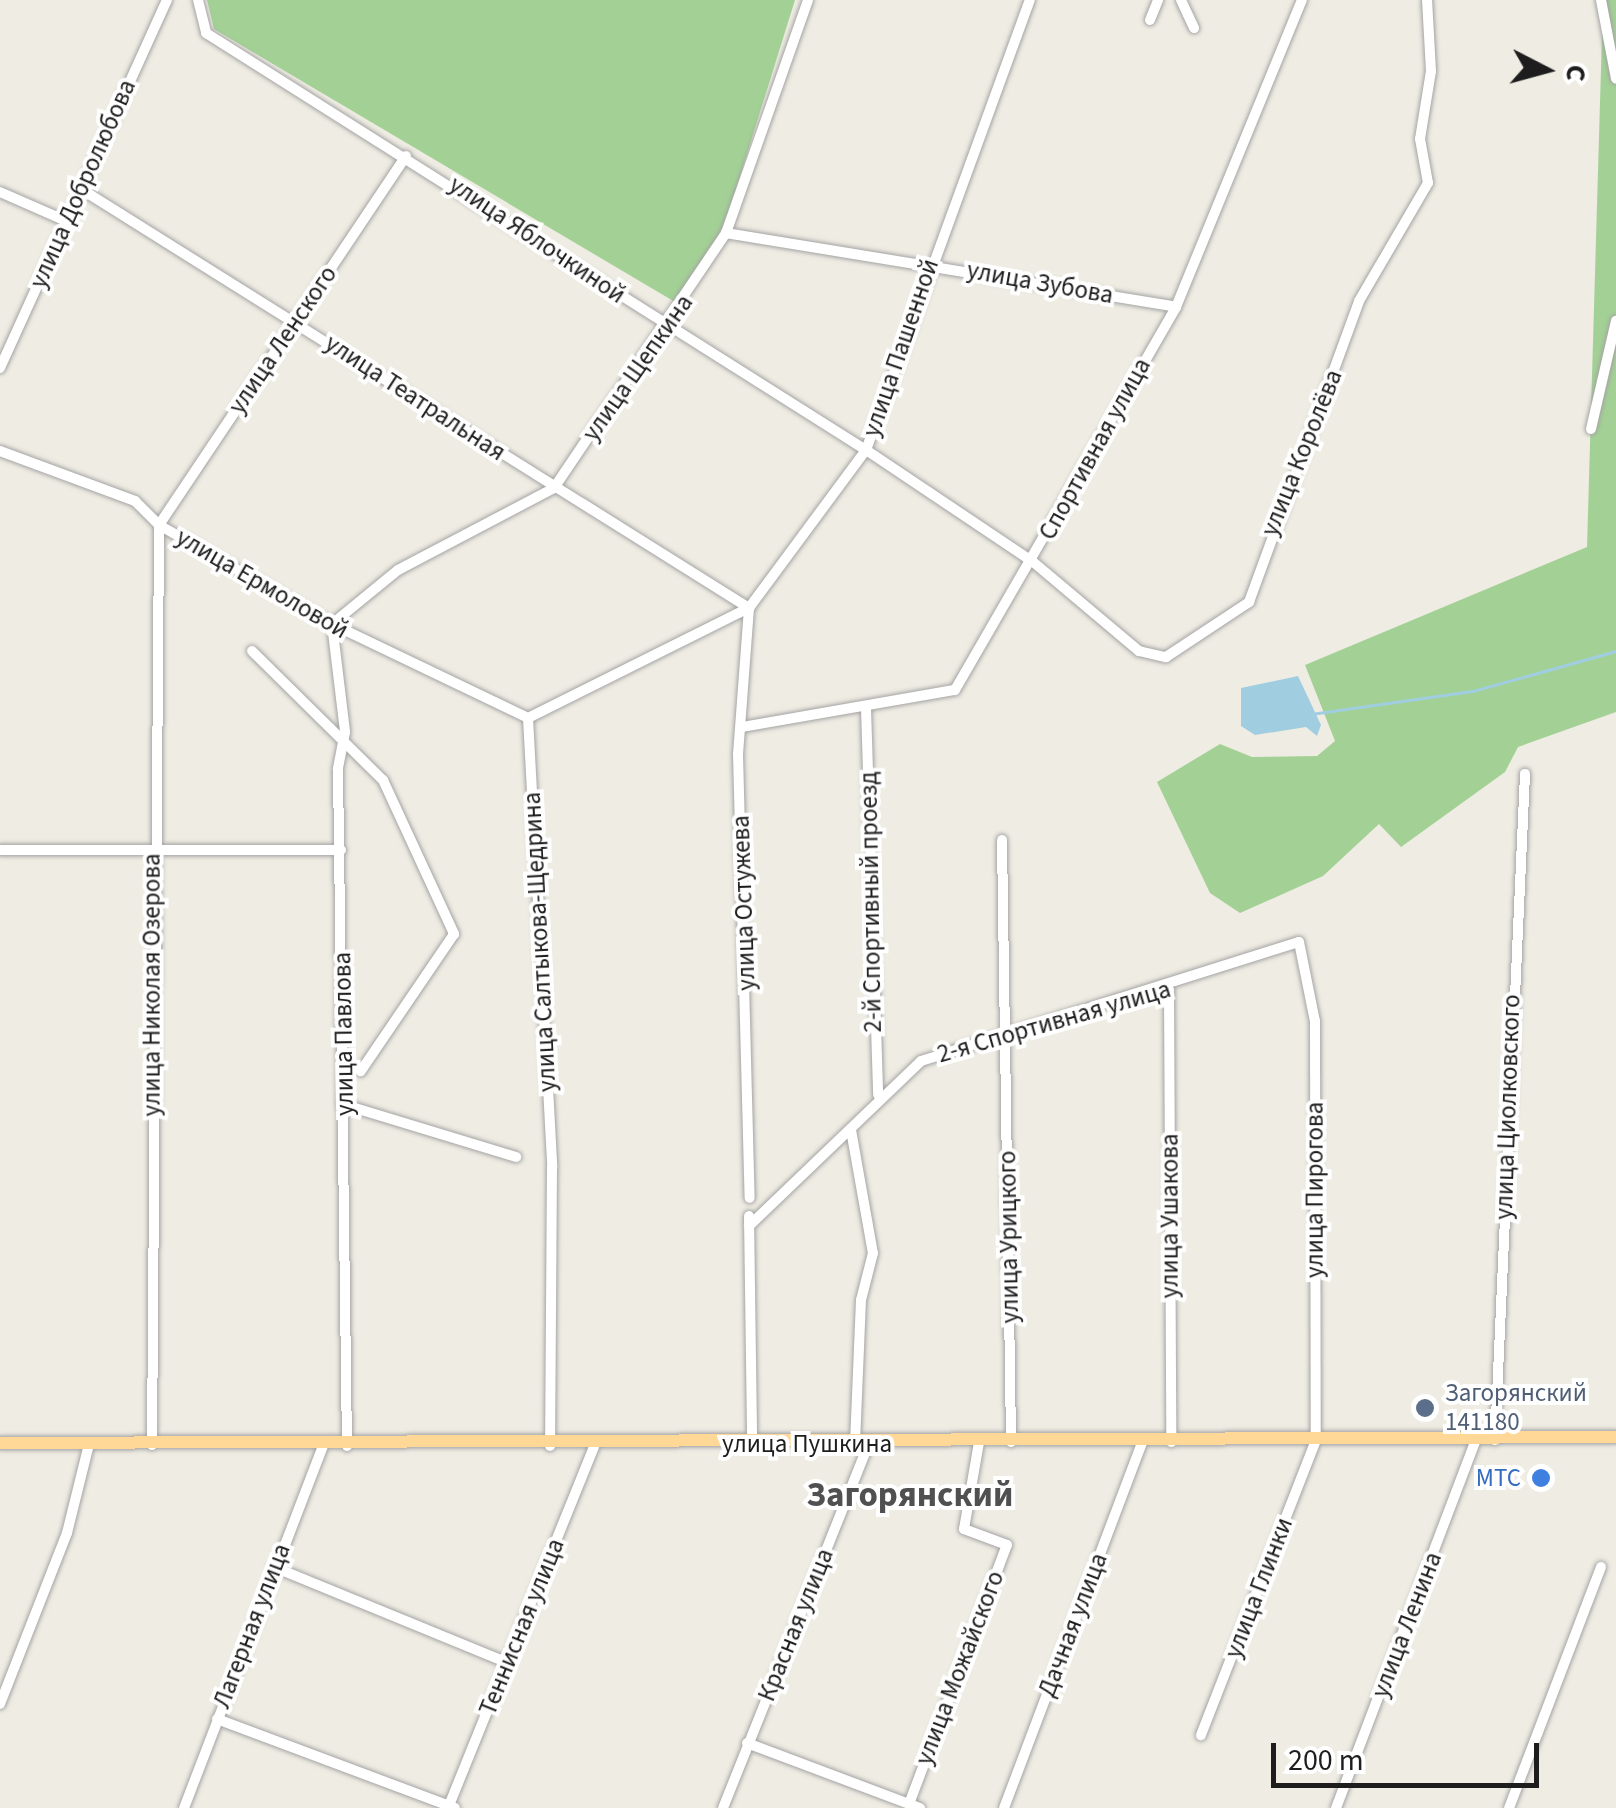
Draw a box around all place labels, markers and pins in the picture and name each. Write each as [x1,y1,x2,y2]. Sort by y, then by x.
place label: Загорянский 141180 [1445,1379,1587,1438]
marker: Загорянский 141180 [1414,1397,1436,1419]
place label: МТС [1476,1463,1521,1493]
marker: МТС [1530,1467,1552,1489]

